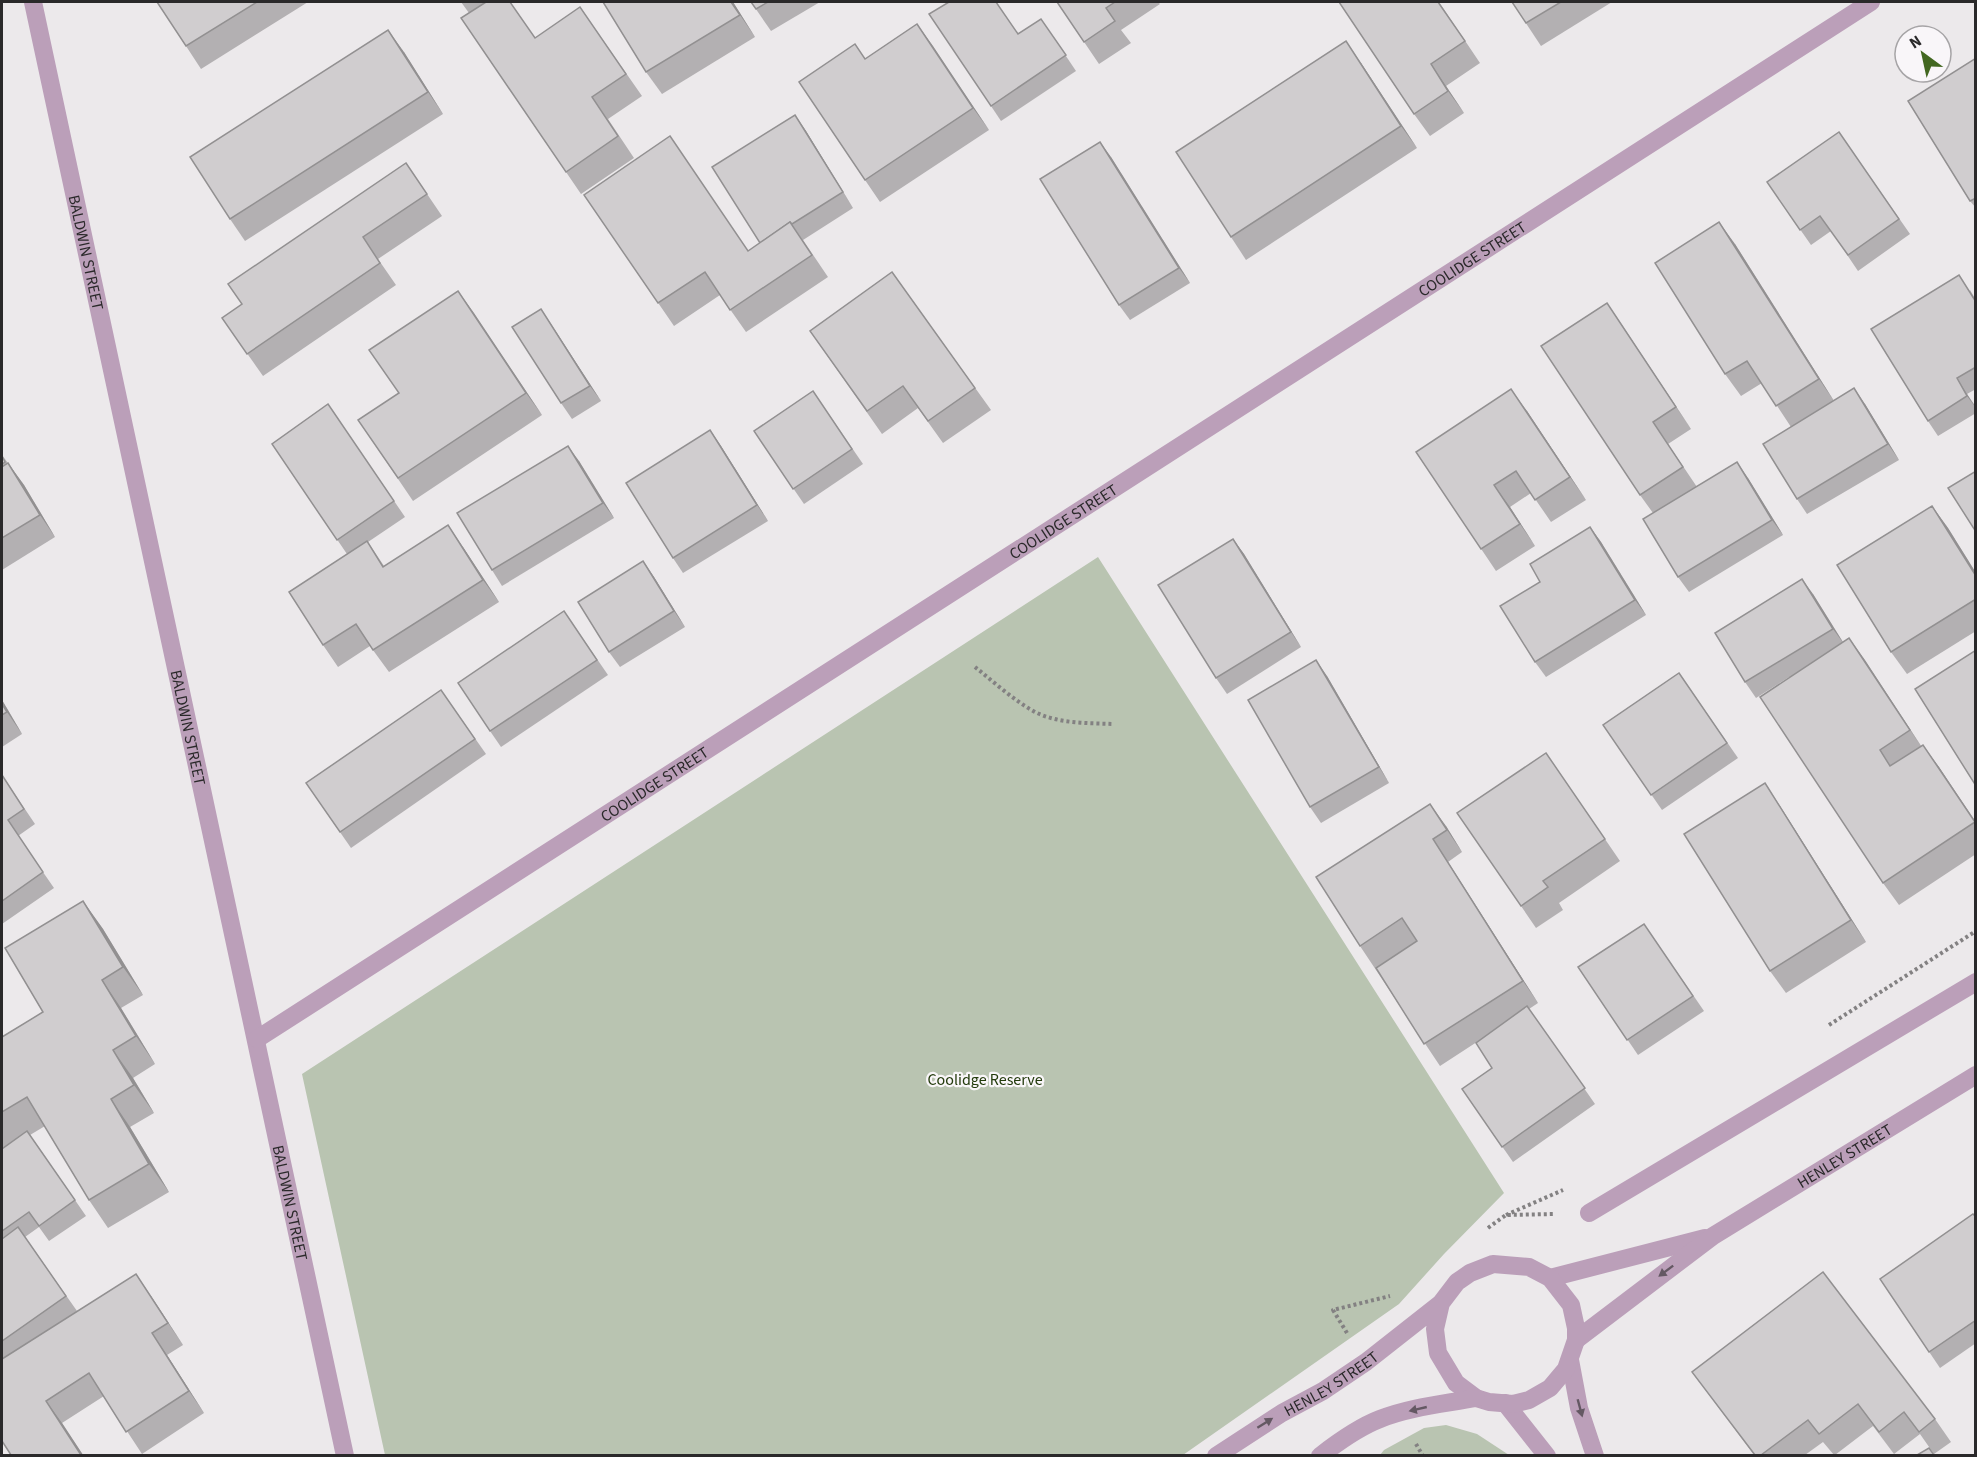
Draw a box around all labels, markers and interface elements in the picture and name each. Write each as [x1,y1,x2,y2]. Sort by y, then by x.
north arrow [1893,24,1953,84]
text: N [1905,30,1926,54]
street label: BALDWIN STREET [63,193,109,313]
street label: COOLIDGE STREET [1414,216,1531,302]
street label: COOLIDGE STREET [1005,479,1122,565]
street label: BALDWIN STREET [165,668,211,788]
street label: COOLIDGE STREET [596,742,713,828]
park label: Coolidge Reserve [927,1069,1043,1091]
street label: HENLEY STREET [1793,1119,1897,1194]
street label: BALDWIN STREET [267,1143,313,1263]
one-way arrow [1659,1265,1674,1277]
street label: HENLEY STREET [1280,1346,1384,1422]
one-way arrow [1575,1399,1585,1417]
one-way arrow [1409,1404,1428,1414]
one-way arrow [1257,1418,1273,1429]

